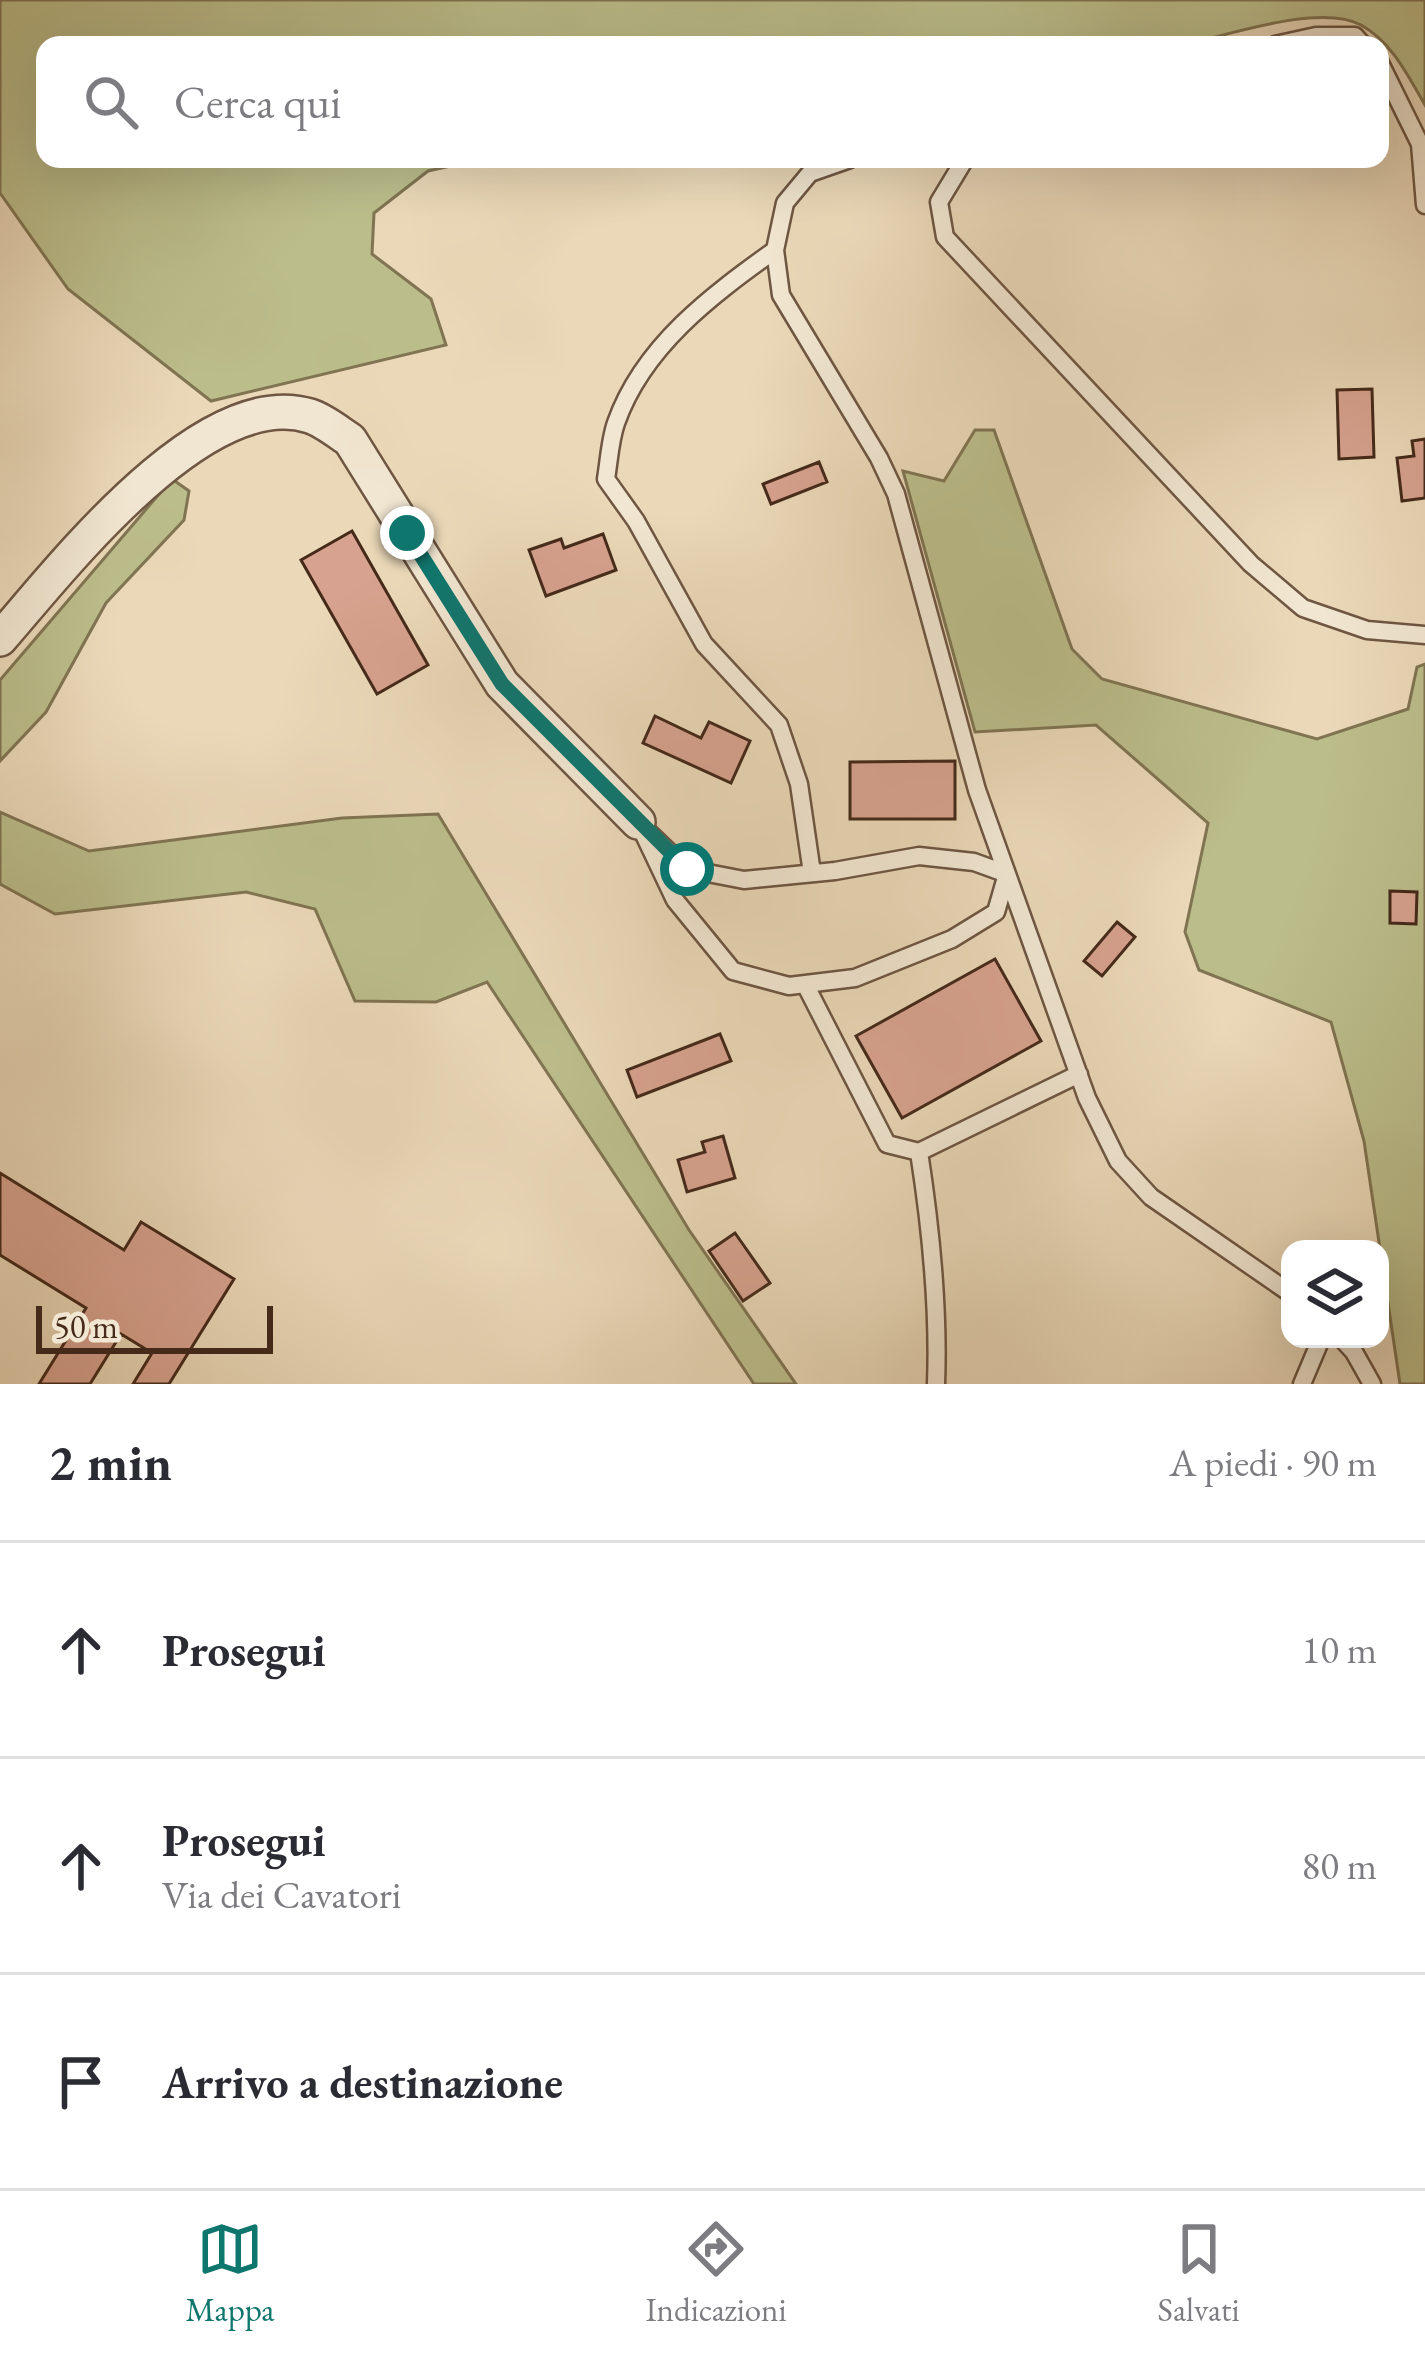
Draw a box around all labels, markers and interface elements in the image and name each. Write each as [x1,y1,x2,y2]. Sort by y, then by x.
search box [36,36,1389,168]
icon: search [78,69,144,135]
text: Cerca qui [174,73,341,131]
route end [380,506,434,560]
route start [660,842,714,896]
map controls [1281,1240,1389,1348]
button: layers [1281,1240,1389,1348]
scale bar [36,1300,273,1353]
text: 50 m [54,1305,118,1348]
text: 2 min [48,1429,172,1495]
text: A piedi · 90 m [1169,1437,1377,1488]
icon: ahead [48,1617,114,1683]
text: Prosegui [162,1621,326,1679]
text: 10 m [1301,1624,1377,1675]
text: Prosegui [162,1811,326,1869]
icon: ahead [48,1833,114,1899]
text: 80 m [1301,1840,1377,1891]
text: Via dei Cavatori [162,1869,401,1920]
icon: arrive [48,2049,114,2115]
text: Arrivo a destinazione [162,2053,563,2111]
tab: Mappa [185,2216,274,2331]
tab: Indicazioni [645,2216,787,2331]
tab: Salvati [1158,2216,1240,2331]

